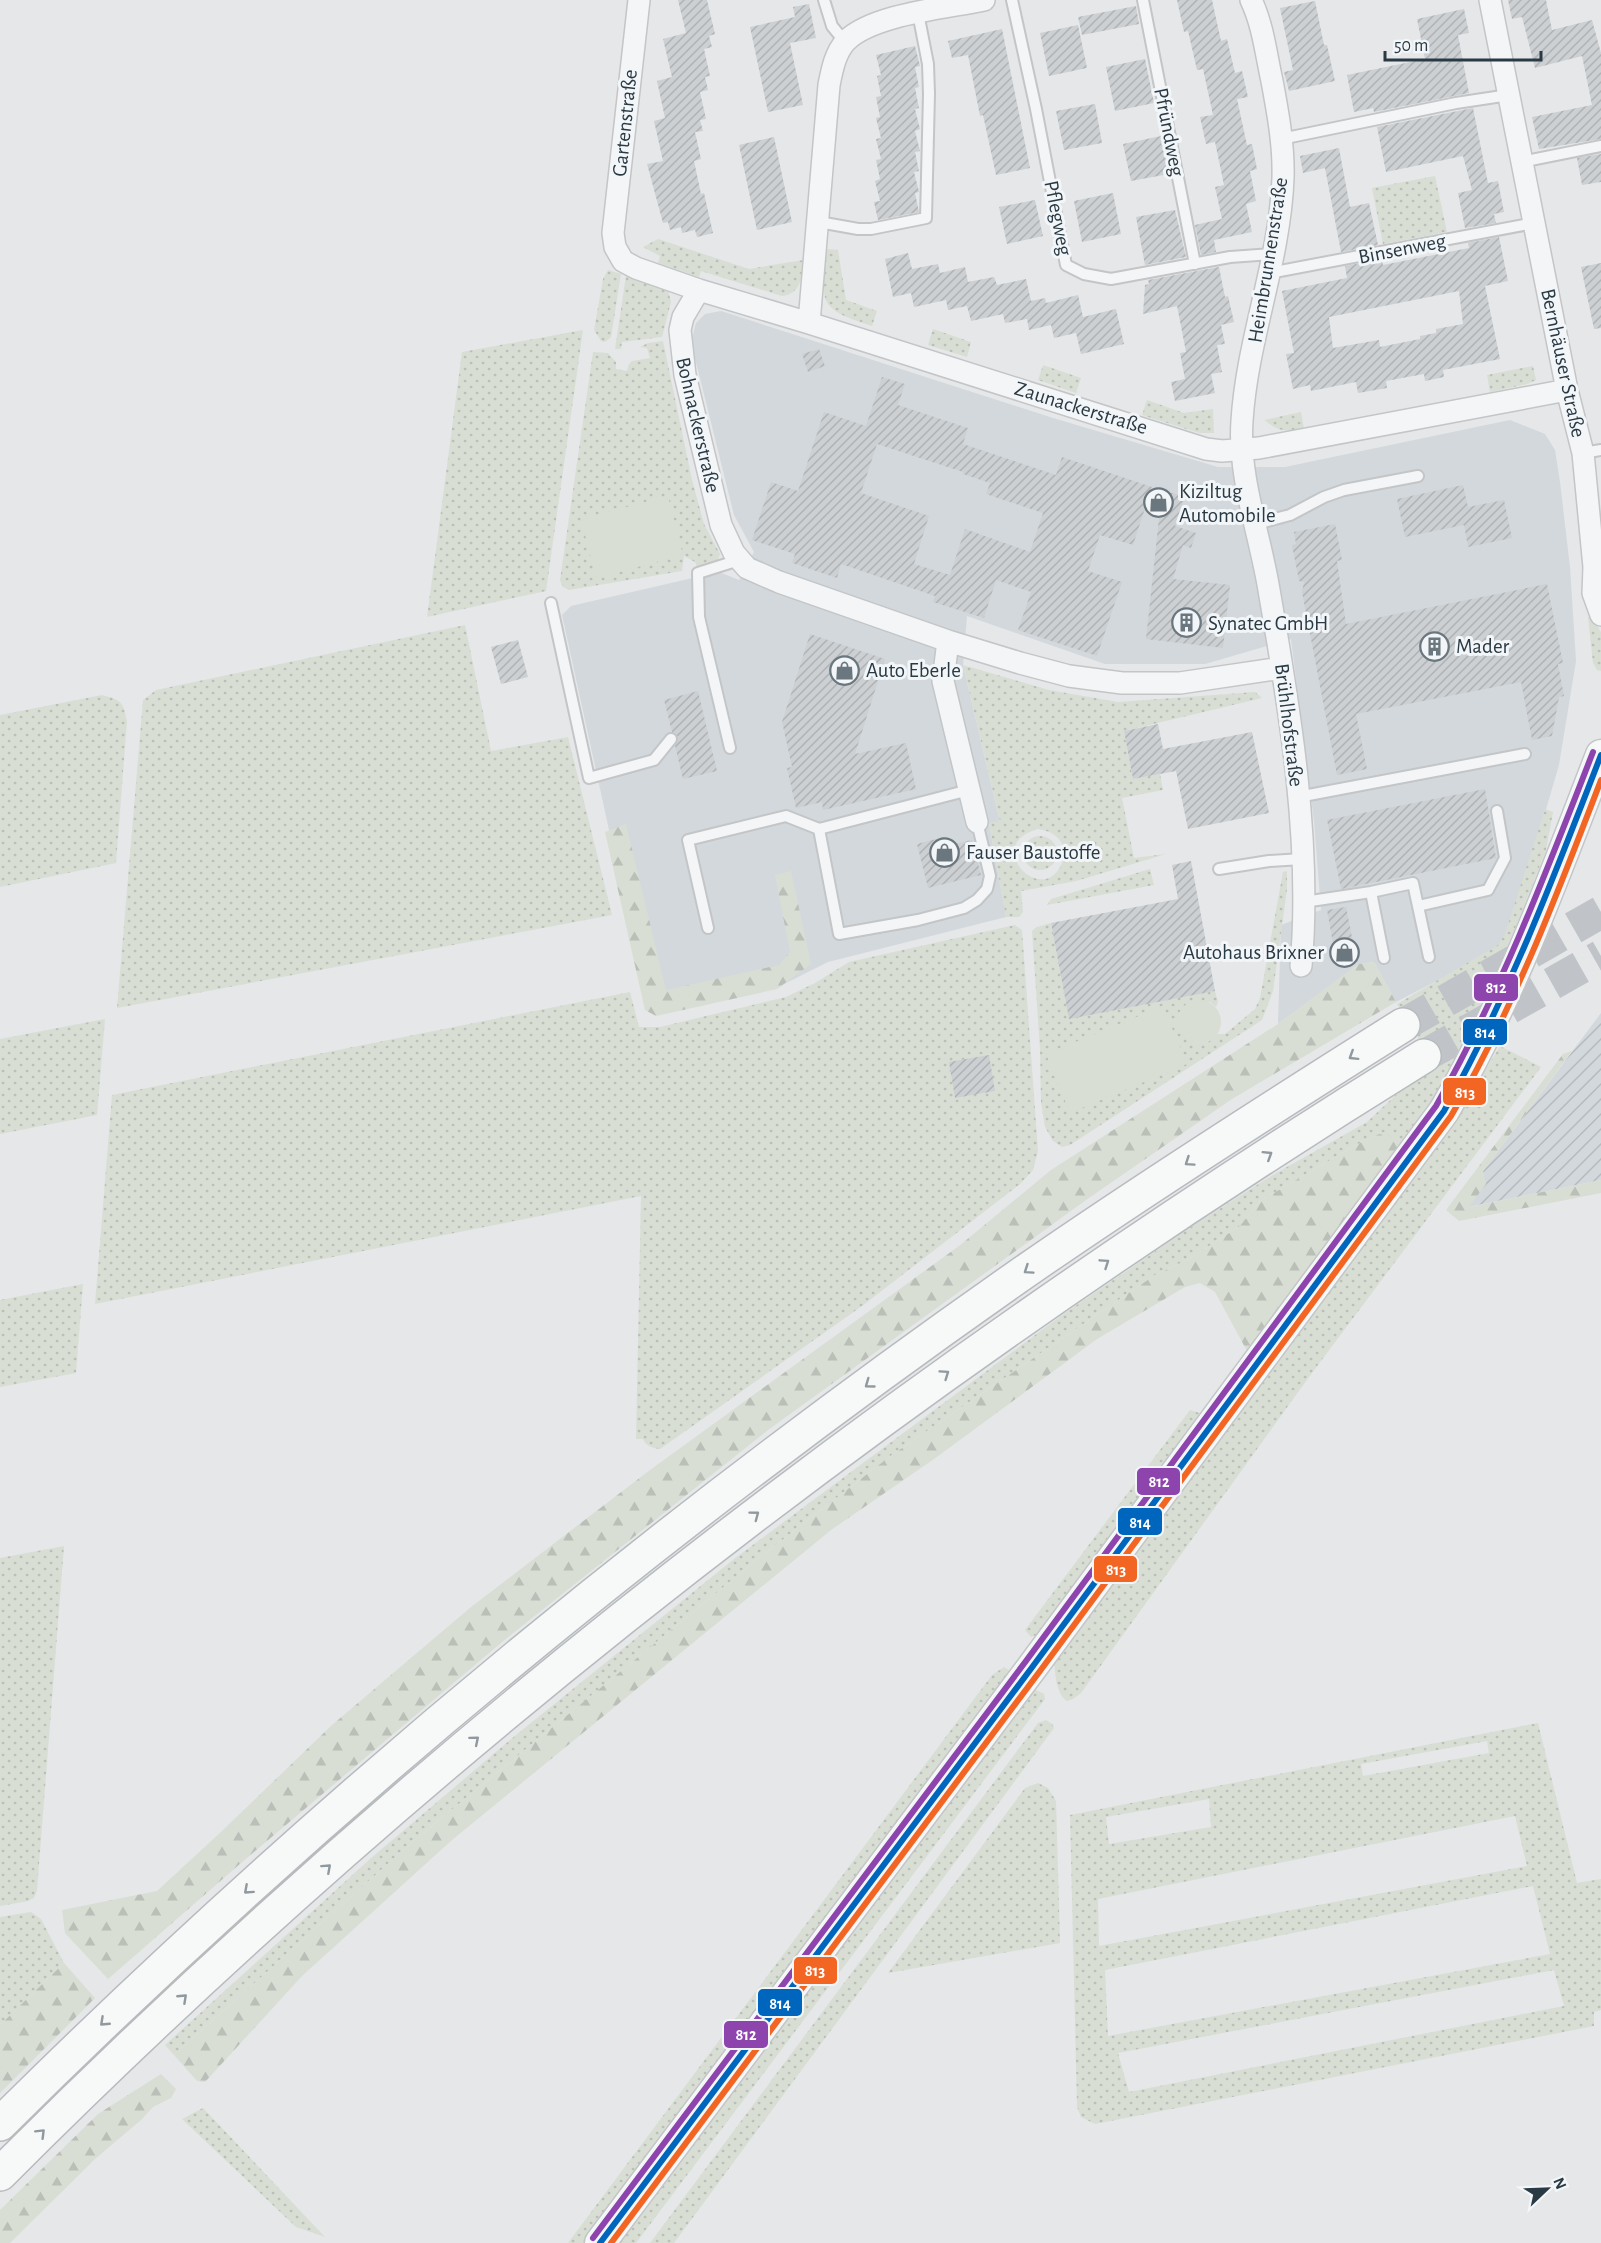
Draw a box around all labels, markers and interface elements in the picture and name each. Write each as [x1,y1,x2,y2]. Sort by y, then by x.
scale bar [1385,24,1541,62]
text: 50 m [1394,37,1428,55]
street label: Gartenstraße [609,68,641,178]
street label: Pfründweg [1150,86,1188,179]
street label: Heimbrunnenstraße [1245,176,1291,344]
street label: Pflegweg [1040,179,1076,258]
street label: Binsenweg [1356,230,1448,268]
street label: Bernhäuser Straße [1537,287,1589,439]
street label: Bohnackerstraße [672,355,724,495]
street label: Zaunackerstraße [1012,378,1150,438]
place label: Kiziltug Automobile [1179,481,1276,526]
shop icon: Kiziltug Automobile [1142,487,1174,519]
building icon: Synatec GmbH [1171,607,1203,639]
place label: Synatec GmbH [1208,613,1328,634]
building icon: Mader [1419,630,1451,662]
place label: Mader [1456,636,1510,657]
shop icon: Auto Eberle [829,654,861,686]
place label: Auto Eberle [866,660,961,681]
street label: Brühlhofstraße [1271,662,1307,788]
shop icon: Fauser Baustoffe [929,836,961,868]
place label: Fauser Baustoffe [966,842,1100,863]
shop icon: Autohaus Brixner [1329,936,1361,968]
place label: Autohaus Brixner [1183,942,1324,963]
line badge: 812 [1473,973,1519,1002]
text: 812 [1485,980,1507,996]
line badge: 814 [1462,1018,1508,1046]
text: 814 [1474,1025,1496,1041]
one-way arrow [1349,1049,1360,1060]
line badge: 813 [1442,1077,1487,1106]
text: 813 [1455,1085,1475,1101]
one-way arrow [1262,1151,1272,1163]
one-way arrow [1185,1154,1196,1165]
one-way arrow [1099,1258,1109,1270]
one-way arrow [1023,1263,1034,1274]
one-way arrow [938,1370,949,1381]
one-way arrow [864,1377,875,1388]
line badge: 812 [1136,1467,1181,1496]
text: 812 [1148,1474,1170,1490]
line badge: 814 [1117,1507,1163,1536]
one-way arrow [748,1511,759,1522]
text: 814 [1129,1515,1151,1531]
line badge: 813 [1093,1555,1138,1583]
text: 813 [1106,1562,1126,1578]
one-way arrow [468,1736,479,1747]
one-way arrow [321,1864,331,1875]
one-way arrow [244,1883,254,1894]
line badge: 813 [793,1956,838,1985]
text: 813 [805,1963,825,1979]
line badge: 814 [757,1988,803,2017]
one-way arrow [175,1995,186,2006]
text: 814 [769,1996,791,2012]
one-way arrow [100,2015,111,2026]
line badge: 812 [723,2020,769,2049]
text: 812 [735,2027,757,2043]
one-way arrow [35,2129,45,2140]
north arrow [1517,2159,1577,2219]
text: N [1550,2175,1569,2192]

